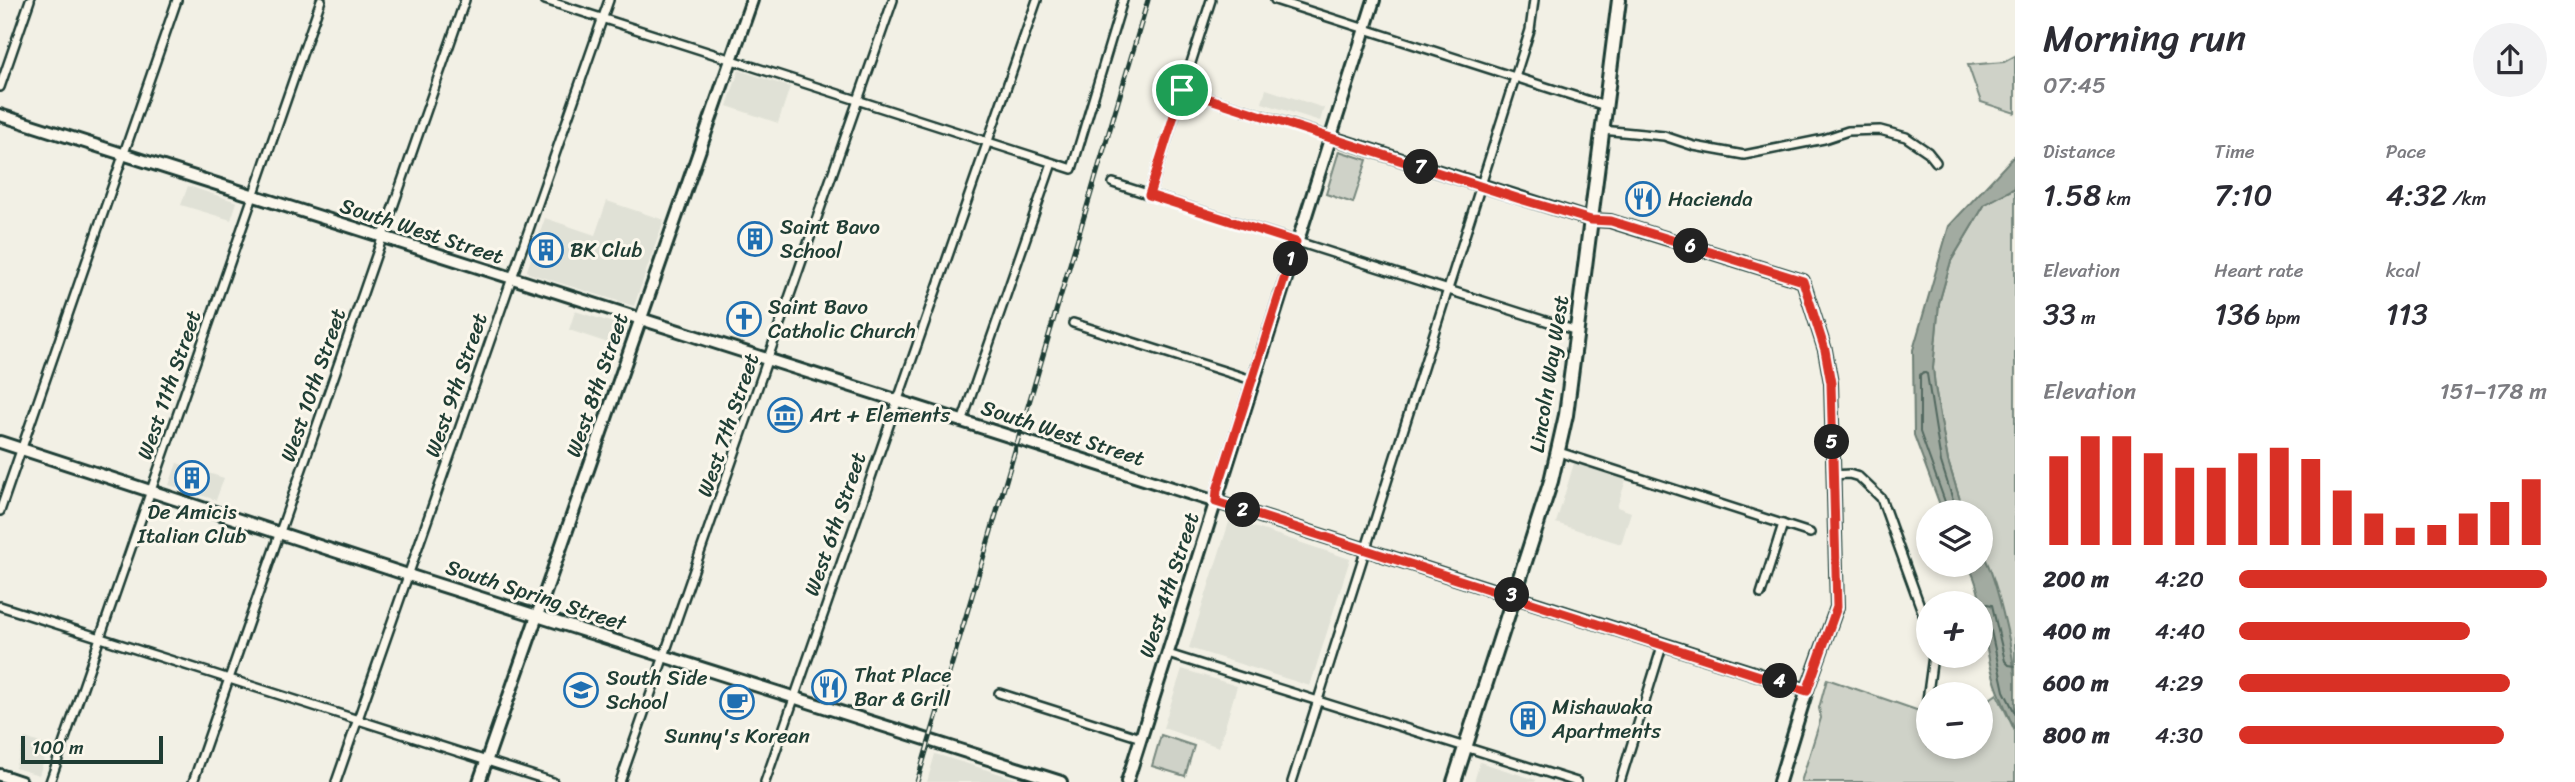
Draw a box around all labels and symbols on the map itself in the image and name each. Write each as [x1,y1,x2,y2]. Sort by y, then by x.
pin [1152,60,1212,120]
pin: 7 [1404,150,1438,184]
restaurant icon: Hacienda [1624,180,1662,218]
place label: Hacienda [1668,180,1753,218]
street label: South West Street [335,187,509,275]
place label: Saint Bavo School [780,208,880,270]
building icon: Saint Bavo School [736,220,774,258]
pin: 6 [1674,229,1708,264]
building icon: BK Club [527,231,565,269]
place label: BK Club [570,231,643,269]
pin: 1 [1274,242,1308,276]
place label: Saint Bavo Catholic Church [768,288,916,350]
street label: Lincoln Way West [1518,293,1580,455]
church icon: Saint Bavo Catholic Church [725,300,763,338]
street label: West 10th Street [269,303,357,467]
street label: West 11th Street [126,305,212,465]
street label: West 9th Street [413,308,499,462]
street label: West 8th Street [555,308,639,462]
street label: West 7th Street [686,348,770,502]
street label: South West Street [976,389,1150,477]
museum icon: Art + Elements [766,396,804,434]
place label: Art + Elements [809,396,950,434]
pin: 5 [1814,424,1850,460]
street label: West 6th Street [793,447,877,601]
building icon: De Amicis Italian Club [173,459,211,497]
pin: 2 [1226,492,1260,528]
place label: De Amicis Italian Club [137,493,246,555]
street label: West 4th Street [1128,507,1210,663]
street label: South Spring Street [441,548,633,643]
pin: 3 [1494,578,1530,612]
place label: That Place Bar & Grill [854,656,951,718]
place label: South Side School [606,659,708,721]
pin: 4 [1762,664,1798,698]
restaurant icon: That Place Bar & Grill [810,668,848,706]
school or university icon: South Side School [562,671,600,709]
cafe icon: Sunny's Korean [718,683,756,721]
place label: Mishawaka Apartments [1551,688,1661,750]
building icon: Mishawaka Apartments [1509,700,1547,738]
place label: Sunny's Korean [664,717,810,755]
scale bar [21,733,163,765]

